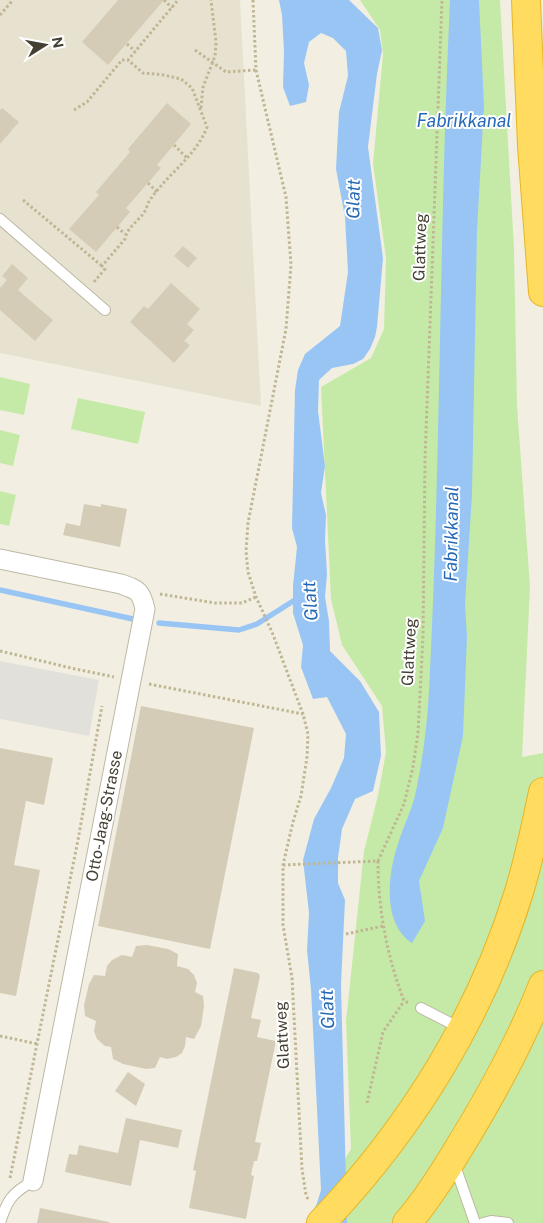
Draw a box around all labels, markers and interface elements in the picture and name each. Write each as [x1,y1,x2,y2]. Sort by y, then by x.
north arrow [20,20,70,70]
text: N [49,36,67,49]
water label: Fabrikkanal [416,110,512,131]
water label: Glatt [342,179,364,219]
street label: Glattweg [409,213,431,281]
water label: Fabrikkanal [440,486,462,582]
water label: Glatt [298,580,322,622]
street label: Glattweg [398,618,420,686]
street label: Otto-Jaag-Strasse [82,749,126,883]
water label: Glatt [316,989,338,1029]
street label: Glattweg [271,1001,293,1069]

